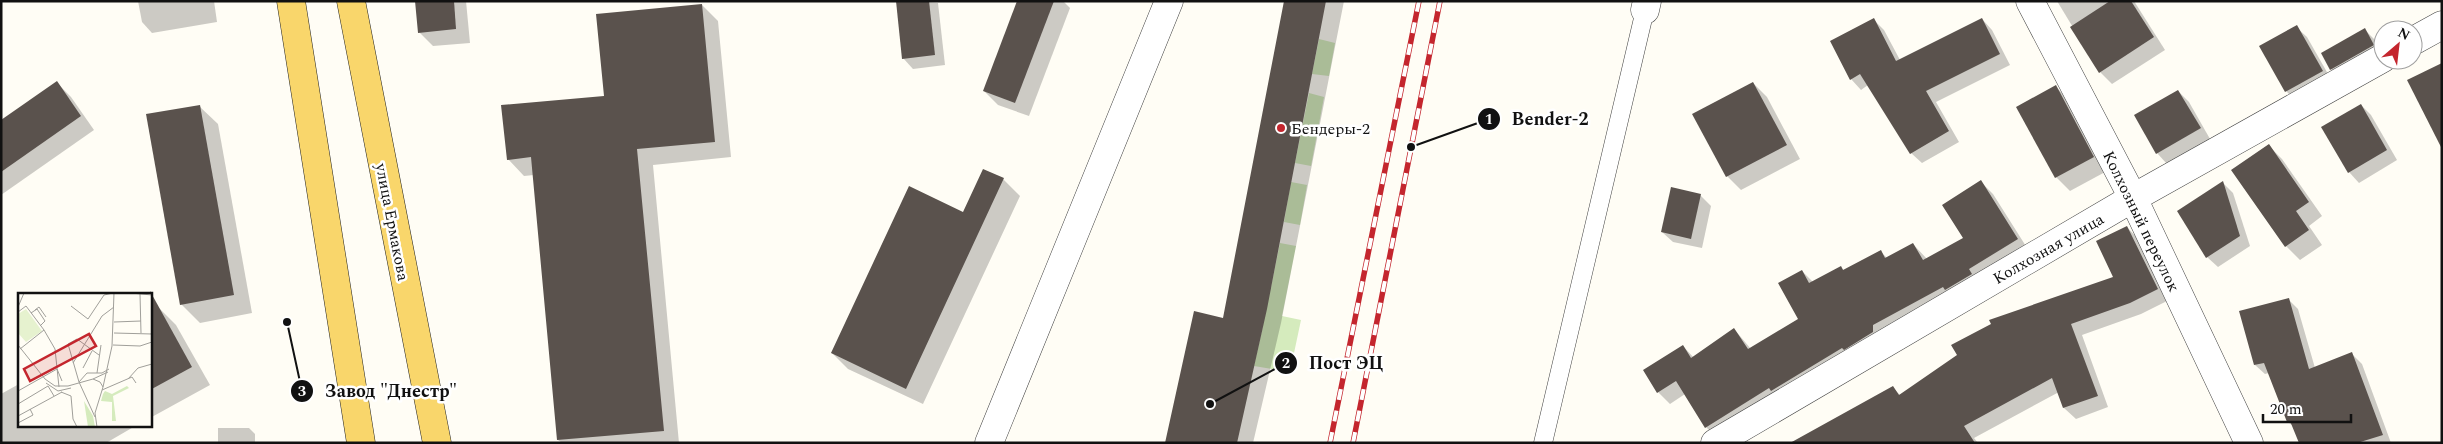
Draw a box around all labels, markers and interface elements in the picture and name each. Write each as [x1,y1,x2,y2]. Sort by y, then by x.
north arrow [2373,20,2423,70]
text: N [2394,22,2414,46]
callout: Bender-2 [1477,103,1599,136]
text: Bender-2 [1511,106,1589,133]
text: 1 [1485,108,1493,131]
place label: Бендеры-2 [1291,117,1370,141]
marker: Бендеры-2 [1275,122,1287,134]
street label: Колхозный переулок [2096,147,2186,296]
street label: улица Ермакова [369,160,415,283]
street label: Колхозная улица [1988,207,2109,290]
inset map [18,293,151,426]
callout: Пост ЭЦ [1273,347,1393,380]
text: Пост ЭЦ [1309,350,1384,377]
text: 2 [1282,352,1290,375]
callout: Завод "Днестр" [289,374,467,407]
text: Завод "Днестр" [325,378,457,405]
text: 3 [298,380,306,403]
scale bar [2263,392,2350,424]
text: 20 m [2270,398,2302,421]

